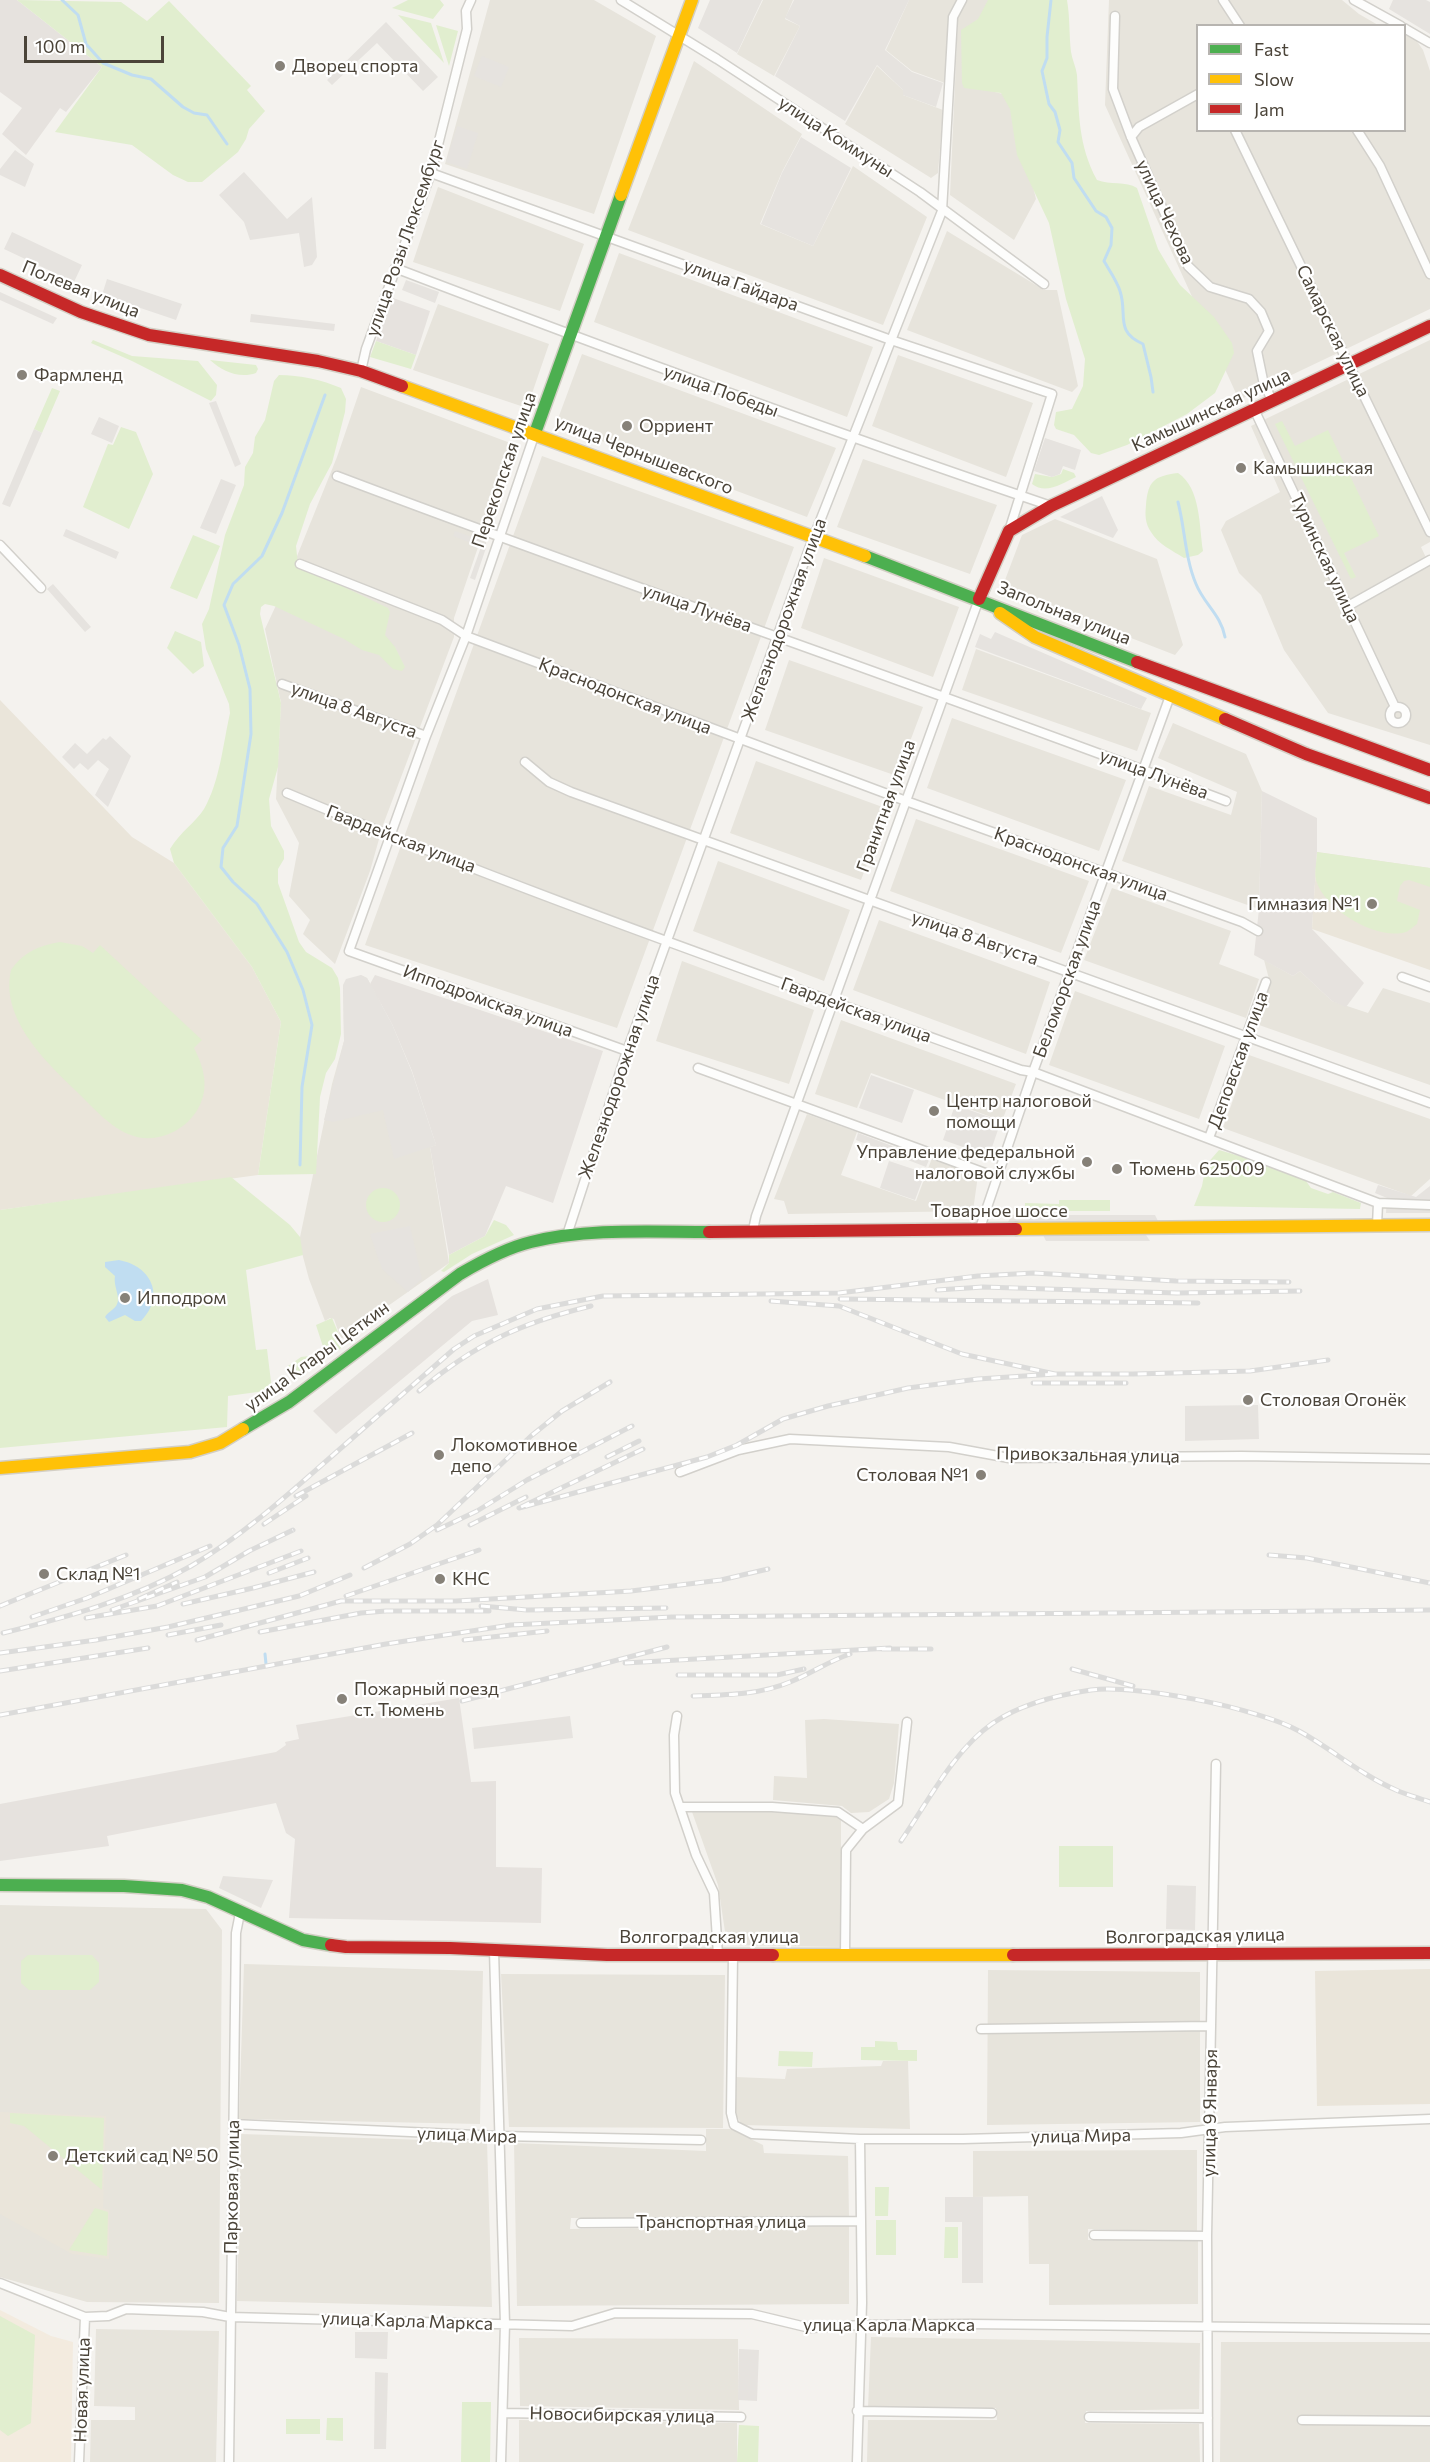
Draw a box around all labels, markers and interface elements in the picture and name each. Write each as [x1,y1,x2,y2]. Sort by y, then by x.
scale bar [27,24,166,62]
legend [1196,24,1406,132]
text: 100 m [35,35,85,57]
text: Fast [1254,38,1289,60]
place label: Дворец спорта [292,55,418,77]
marker: Дворец спорта [273,59,287,73]
text: Slow [1254,68,1294,90]
street label: улица Коммуны [774,92,898,182]
text: Jam [1254,98,1284,120]
street label: улица Розы Люксембург [361,137,449,339]
street label: улица Чехова [1131,156,1199,268]
street label: улица Гайдара [681,254,801,316]
street label: Полевая улица [19,256,143,322]
street label: Самарская улица [1292,261,1374,401]
street label: улица Победы [661,360,781,422]
place label: Фармленд [34,364,123,386]
street label: Камышинская улица [1128,364,1294,456]
marker: Фармленд [15,368,29,382]
street label: Перекопская улица [467,389,541,551]
street label: улица Чернышевского [552,411,736,499]
place label: Орриент [639,415,713,437]
marker: Орриент [620,419,634,433]
place label: Камышинская [1253,457,1373,479]
marker: Камышинская [1234,461,1248,475]
street label: Туринская улица [1285,490,1365,626]
street label: Железнодорожная улица [737,515,831,725]
street label: Запольная улица [994,576,1134,650]
street label: улица Лунёва [640,579,754,637]
street label: Краснодонская улица [536,653,714,739]
street label: улица 8 Августа [288,677,420,743]
street label: Гранитная улица [852,737,920,875]
street label: улица Лунёва [1097,744,1211,804]
street label: Гвардейская улица [323,801,479,877]
street label: Краснодонская улица [991,823,1171,905]
place label: Гимназия №1 [1248,893,1360,915]
street label: Беломорская улица [1028,897,1106,1061]
marker: Гимназия №1 [1365,897,1379,911]
street label: улица 8 Августа [909,906,1041,970]
street label: Ипподромская улица [400,960,576,1042]
street label: Железнодорожная улица [574,972,664,1182]
street label: Гвардейская улица [778,973,934,1047]
street label: Деповская улица [1203,989,1273,1131]
place label: Центр налоговой помощи [946,1090,1092,1132]
marker: Центр налоговой помощи [927,1104,941,1118]
place label: Управление федеральной налоговой службы [856,1141,1075,1184]
marker: Управление федеральной налоговой службы [1080,1155,1094,1169]
place label: Тюмень 625009 [1129,1158,1265,1180]
marker: Тюмень 625009 [1110,1162,1124,1176]
street label: Товарное шоссе [930,1200,1068,1222]
place label: Ипподром [137,1287,226,1309]
marker: Ипподром [118,1291,132,1305]
street label: улица Клары Цеткин [240,1296,394,1416]
place label: Столовая Огонёк [1260,1389,1407,1411]
marker: Столовая Огонёк [1241,1393,1255,1407]
place label: Локомотивное депо [451,1434,577,1476]
street label: Привокзальная улица [996,1443,1180,1467]
marker: Локомотивное депо [432,1448,446,1462]
place label: Столовая №1 [856,1464,969,1486]
marker: Столовая №1 [974,1468,988,1482]
place label: Склад №1 [56,1563,140,1585]
marker: Склад №1 [37,1567,51,1581]
place label: КНС [452,1568,490,1590]
marker: КНС [433,1572,447,1586]
place label: Пожарный поезд ст. Тюмень [354,1678,499,1720]
marker: Пожарный поезд ст. Тюмень [335,1692,349,1706]
street label: Волгоградская улица [1105,1924,1285,1948]
street label: Волгоградская улица [619,1926,799,1948]
street label: улица 9 Января [1198,2049,1222,2177]
street label: Парковая улица [220,2120,244,2254]
street label: улица Мира [417,2122,517,2148]
street label: улица Мира [1031,2124,1131,2148]
place label: Детский сад № 50 [65,2145,218,2167]
marker: Детский сад № 50 [46,2149,60,2163]
street label: Транспортная улица [636,2211,806,2233]
street label: улица Карла Маркса [321,2307,493,2335]
street label: улица Карла Маркса [803,2314,975,2336]
street label: Новая улица [69,2337,95,2443]
street label: Новосибирская улица [529,2403,715,2427]

